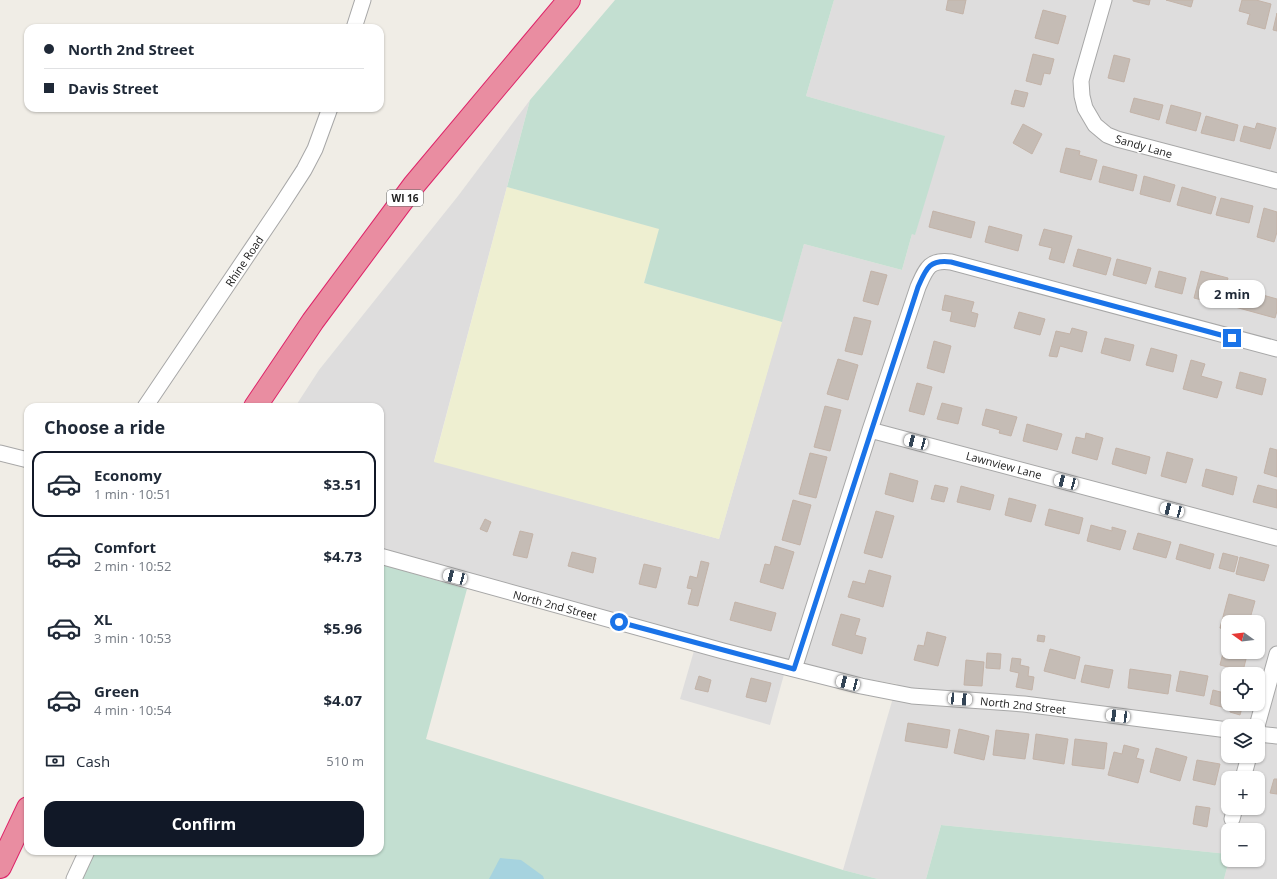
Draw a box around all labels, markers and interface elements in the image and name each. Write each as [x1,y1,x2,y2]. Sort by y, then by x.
text: North 2nd Street [68,39,194,59]
text: Davis Street [68,78,158,98]
street label: Sandy Lane [1114,131,1174,161]
road number: WI 16 [387,190,423,206]
street label: Rhine Road [221,233,267,289]
callout: 2 min [1199,280,1265,308]
text: 2 min [1214,285,1250,303]
route end [1223,329,1241,347]
text: Choose a ride [44,415,165,439]
car [903,433,929,451]
street label: Lawnview Lane [965,448,1043,482]
text: Economy [94,465,162,485]
icon: car [46,466,82,502]
car [1053,473,1079,491]
text: $3.51 [323,474,362,494]
text: 1 min · 10:51 [94,485,171,503]
car [1159,501,1185,519]
text: Comfort [94,537,156,557]
icon: car [46,538,82,574]
text: $4.73 [323,546,362,566]
text: 2 min · 10:52 [94,557,171,575]
car [442,568,468,586]
street label: North 2nd Street [511,587,599,623]
text: XL [94,609,112,629]
icon: car [46,610,82,646]
route start [610,613,628,631]
north arrow [1221,615,1265,659]
map controls [1221,615,1265,867]
text: $5.96 [323,618,362,638]
text: 3 min · 10:53 [94,629,171,647]
button: locate [1221,667,1265,711]
car [835,674,861,692]
text: Green [94,681,139,701]
icon: car [46,682,82,718]
text: $4.07 [323,690,362,710]
car [948,692,972,706]
street label: North 2nd Street [979,693,1067,717]
text: 4 min · 10:54 [94,701,171,719]
car [1105,709,1131,723]
button: layers [1221,719,1265,763]
icon: cash [44,750,66,772]
text: Cash [76,751,110,771]
text: 510 m [326,752,364,770]
button: + [1221,771,1265,815]
button: Confirm [44,801,364,847]
button: − [1221,823,1265,867]

